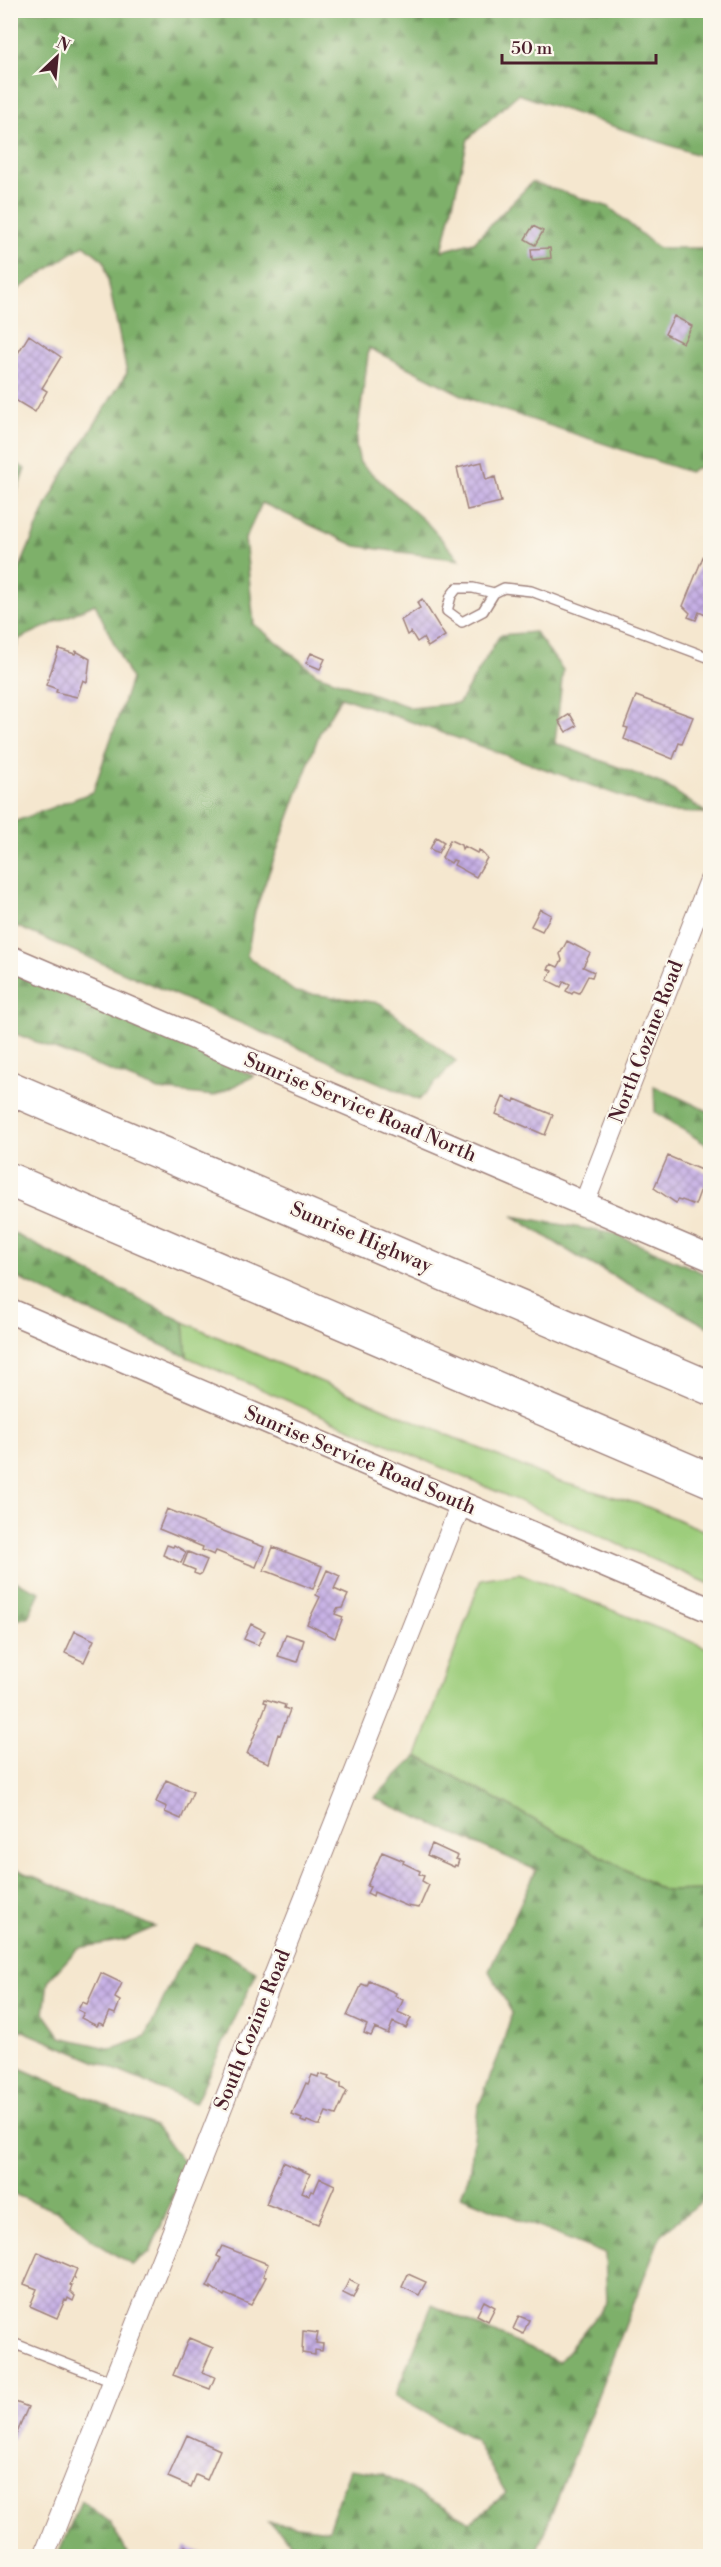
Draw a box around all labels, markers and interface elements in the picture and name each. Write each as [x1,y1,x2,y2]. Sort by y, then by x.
north arrow [27,27,87,87]
scale bar [502,27,656,65]
text: N [53,33,74,56]
text: 50 m [511,37,553,60]
street label: North Cozine Road [604,957,690,1127]
street label: Sunrise Service Road North [240,1048,480,1168]
street label: Sunrise Highway [286,1197,436,1279]
street label: Sunrise Service Road South [240,1401,480,1521]
street label: South Cozine Road [209,1945,297,2114]

